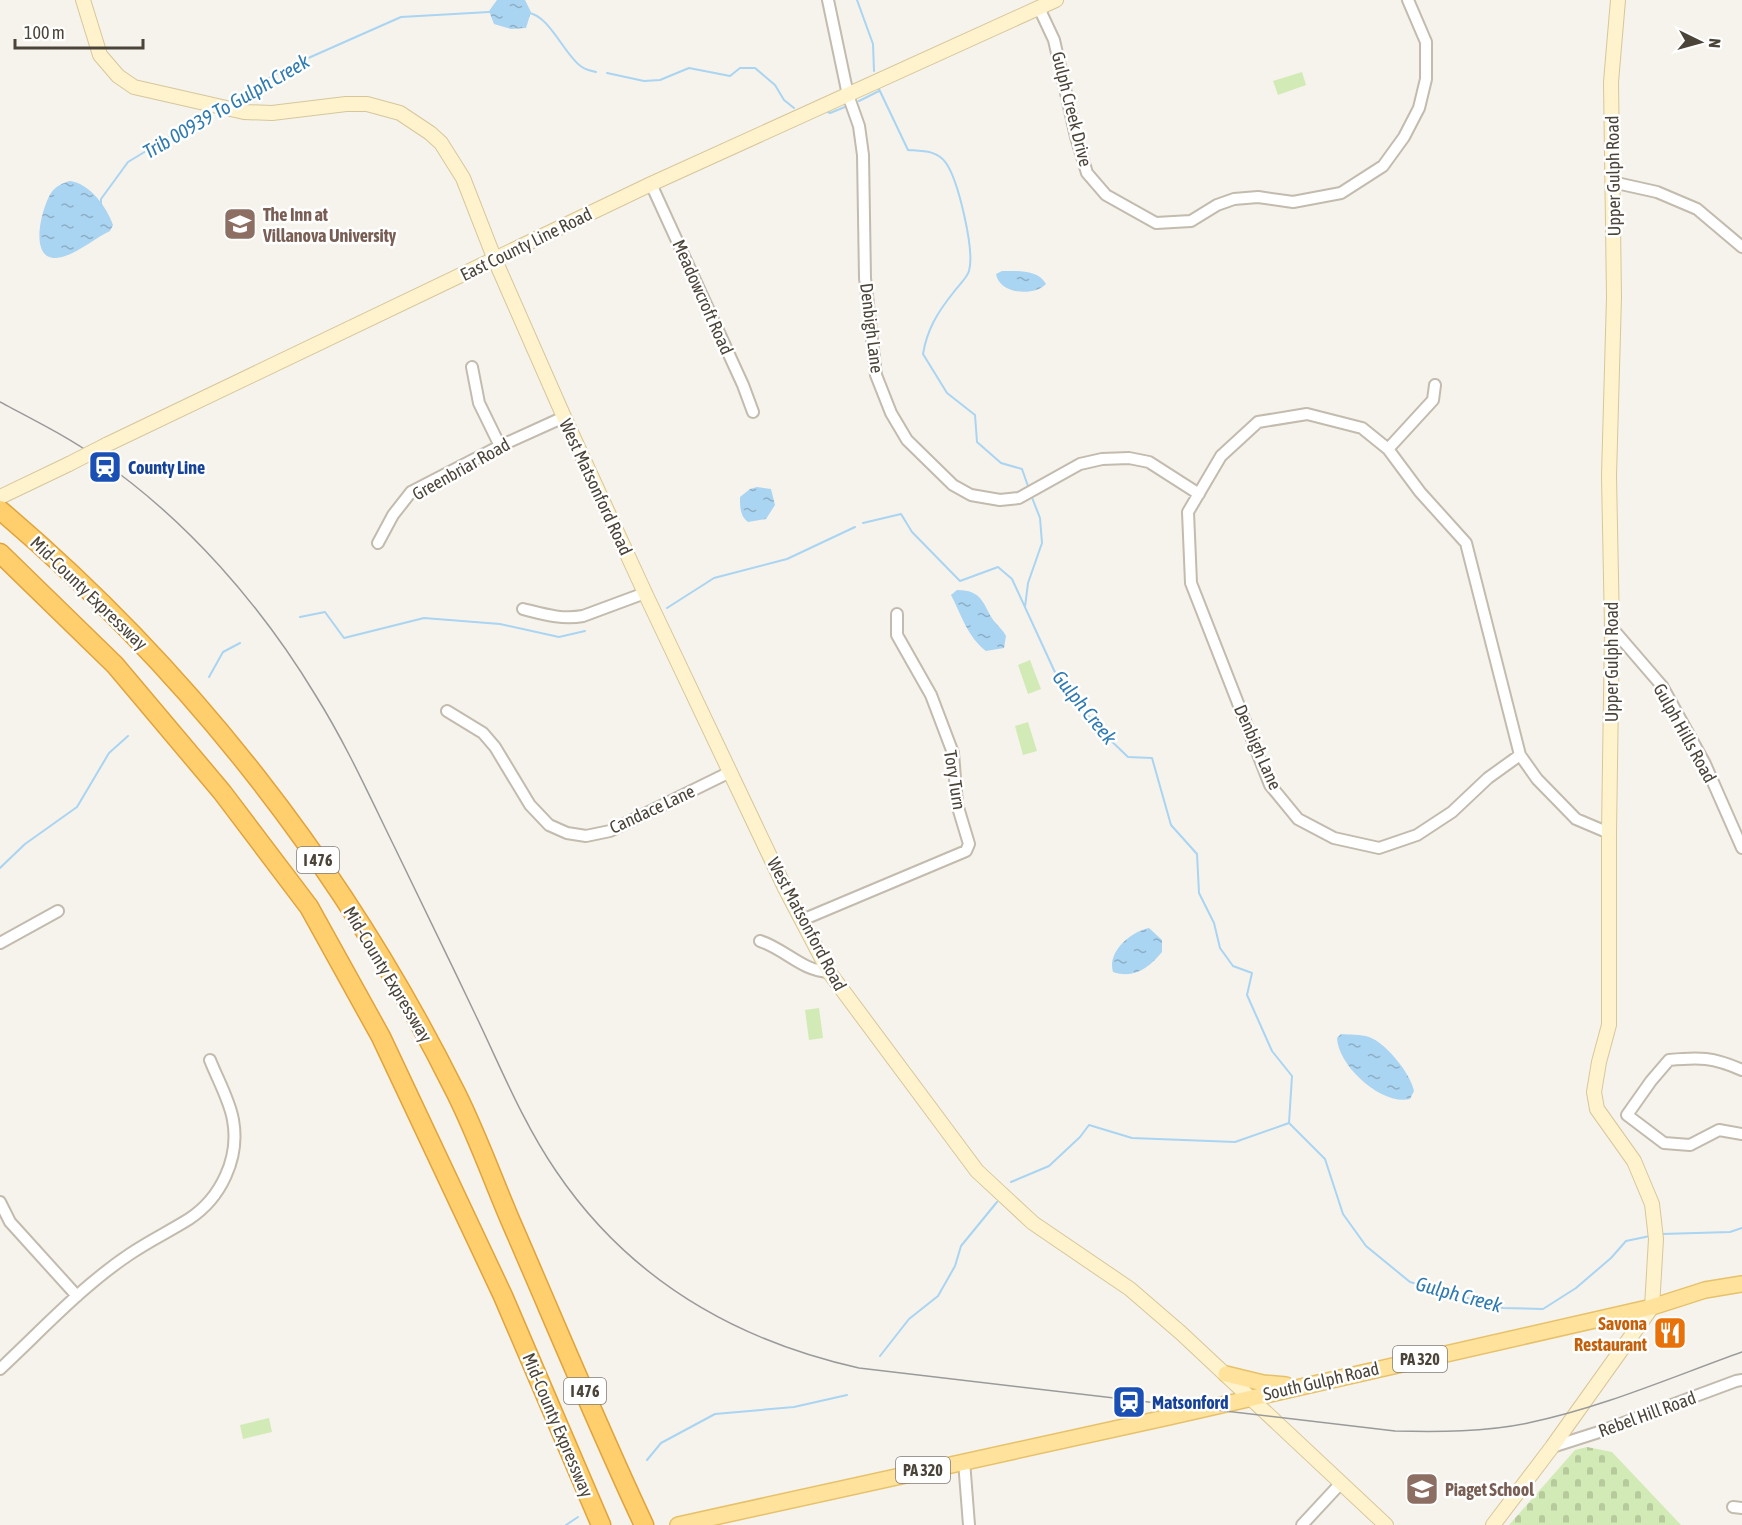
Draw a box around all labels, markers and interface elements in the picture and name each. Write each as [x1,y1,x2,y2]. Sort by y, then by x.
scale bar [15,12,142,50]
north arrow [1670,12,1730,72]
text: 100 m [24,22,65,43]
text: N [1706,38,1724,49]
water label: Trib 00939 To Gulph Creek [139,49,313,163]
street label: Gulph Creek Drive [1048,49,1096,169]
street label: Upper Gulph Road [1601,115,1625,237]
street label: East County Line Road [457,203,595,285]
place label: The Inn at Villanova University [262,204,397,246]
school or university icon: The Inn at Villanova University [222,206,258,242]
street label: Meadowcroft Road [668,236,738,358]
street label: Denbigh Lane [856,282,888,374]
street label: West Matsonford Road [555,416,637,558]
street label: Greenbriar Road [409,434,513,504]
station icon: County Line [87,449,123,485]
place label: County Line [128,457,205,478]
street label: Mid-County Expressway [26,532,152,654]
street label: Upper Gulph Road [1601,602,1622,722]
water label: Gulph Creek [1048,665,1122,749]
street label: Gulph Hills Road [1649,680,1721,786]
street label: Denbigh Lane [1230,701,1286,793]
street label: Tory Turn [940,749,970,811]
street label: Candace Lane [606,780,698,838]
road number: I 476 [297,847,339,873]
street label: West Matsonford Road [763,854,851,994]
street label: Mid-County Expressway [339,902,437,1046]
water label: Gulph Creek [1413,1271,1505,1317]
place label: Savona Restaurant [1574,1313,1648,1355]
restaurant icon: Savona Restaurant [1652,1315,1688,1351]
road number: PA 320 [1393,1346,1447,1372]
street label: Mid-County Expressway [518,1350,598,1500]
street label: South Gulph Road [1261,1357,1381,1405]
road number: I 476 [564,1378,606,1404]
station icon: Matsonford [1111,1384,1147,1420]
street label: Rebel Hill Road [1595,1387,1699,1441]
place label: Matsonford [1152,1392,1228,1413]
road number: PA 320 [896,1457,950,1483]
school or university icon: Piaget School [1404,1471,1440,1507]
place label: Piaget School [1445,1479,1534,1500]

